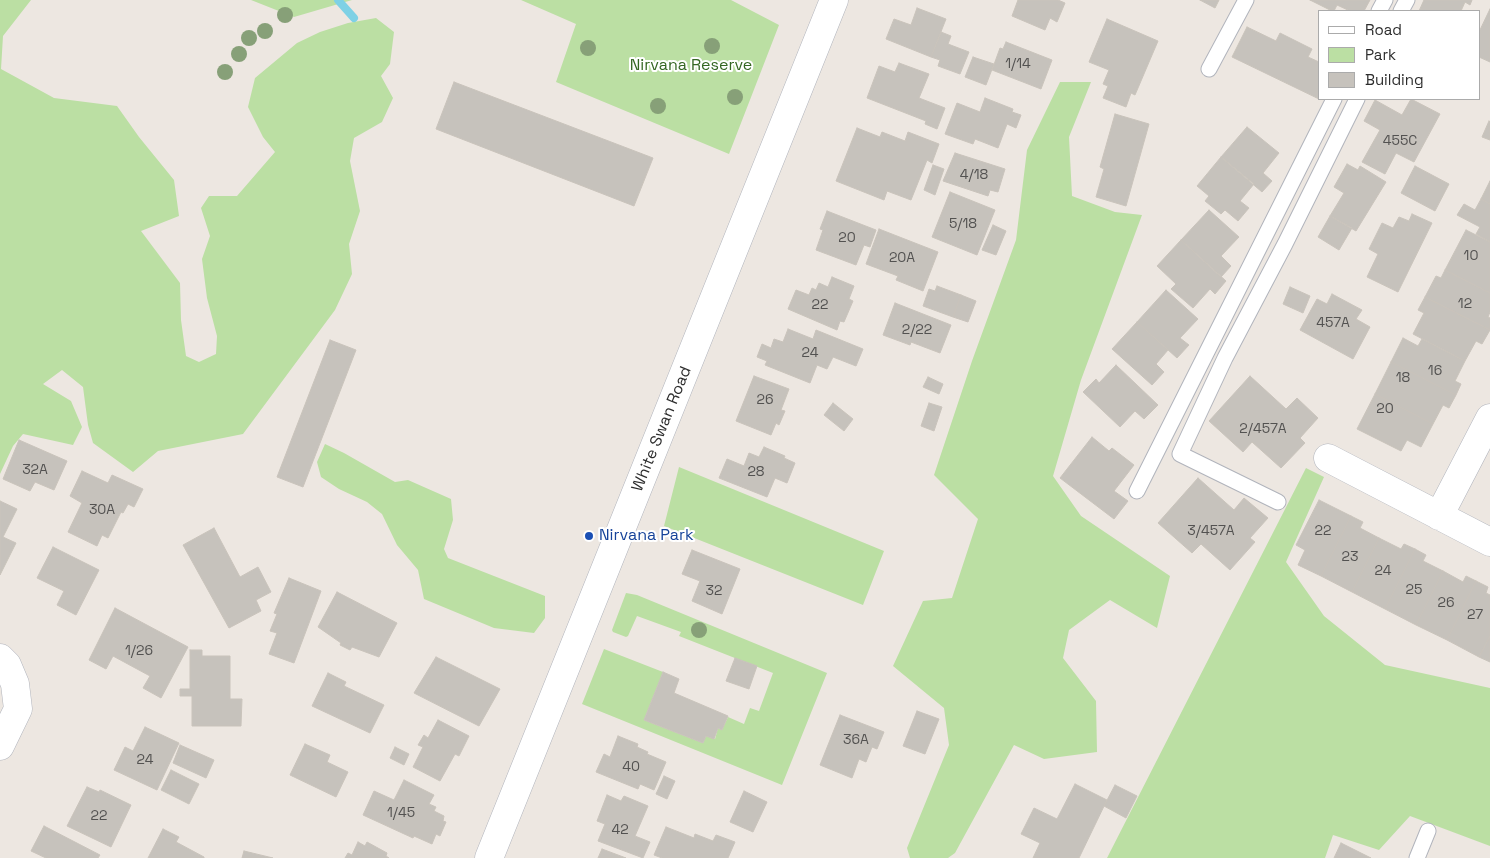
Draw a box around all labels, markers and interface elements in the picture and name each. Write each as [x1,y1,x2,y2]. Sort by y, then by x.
legend [1318,10,1480,100]
text: Road [1365,20,1402,39]
text: Park [1365,45,1396,64]
park label: Nirvana Reserve [630,56,752,76]
house number: 1/14 [1005,56,1031,72]
text: Building [1365,70,1424,89]
house number: 455C [1383,133,1417,149]
house number: 4/18 [960,167,988,183]
house number: 5/18 [949,216,977,232]
house number: 20 [838,230,856,246]
house number: 10 [1464,248,1478,264]
house number: 20A [889,250,915,266]
house number: 12 [1458,296,1472,312]
house number: 22 [812,297,828,313]
house number: 457A [1316,315,1350,331]
house number: 2/22 [902,322,932,338]
house number: 24 [802,345,818,361]
house number: 16 [1428,363,1442,379]
street label: White Swan Road [628,364,696,494]
house number: 18 [1396,370,1410,386]
house number: 26 [756,392,774,408]
house number: 20 [1376,401,1394,417]
house number: 2/457A [1239,421,1287,437]
house number: 32A [22,462,48,478]
house number: 28 [747,464,765,480]
house number: 30A [89,502,115,518]
house number: 3/457A [1187,523,1235,539]
house number: 22 [1315,523,1331,539]
place label: Nirvana Park [599,526,694,546]
marker: Nirvana Park [583,530,595,542]
house number: 23 [1342,549,1358,565]
house number: 24 [1375,563,1391,579]
house number: 25 [1406,582,1422,598]
house number: 32 [706,583,722,599]
house number: 26 [1437,595,1455,611]
house number: 27 [1467,607,1483,623]
house number: 1/26 [125,643,153,659]
house number: 36A [843,732,869,748]
house number: 24 [137,752,153,768]
house number: 40 [622,759,640,775]
house number: 1/45 [387,805,415,821]
house number: 22 [91,808,107,824]
house number: 42 [611,822,629,838]

